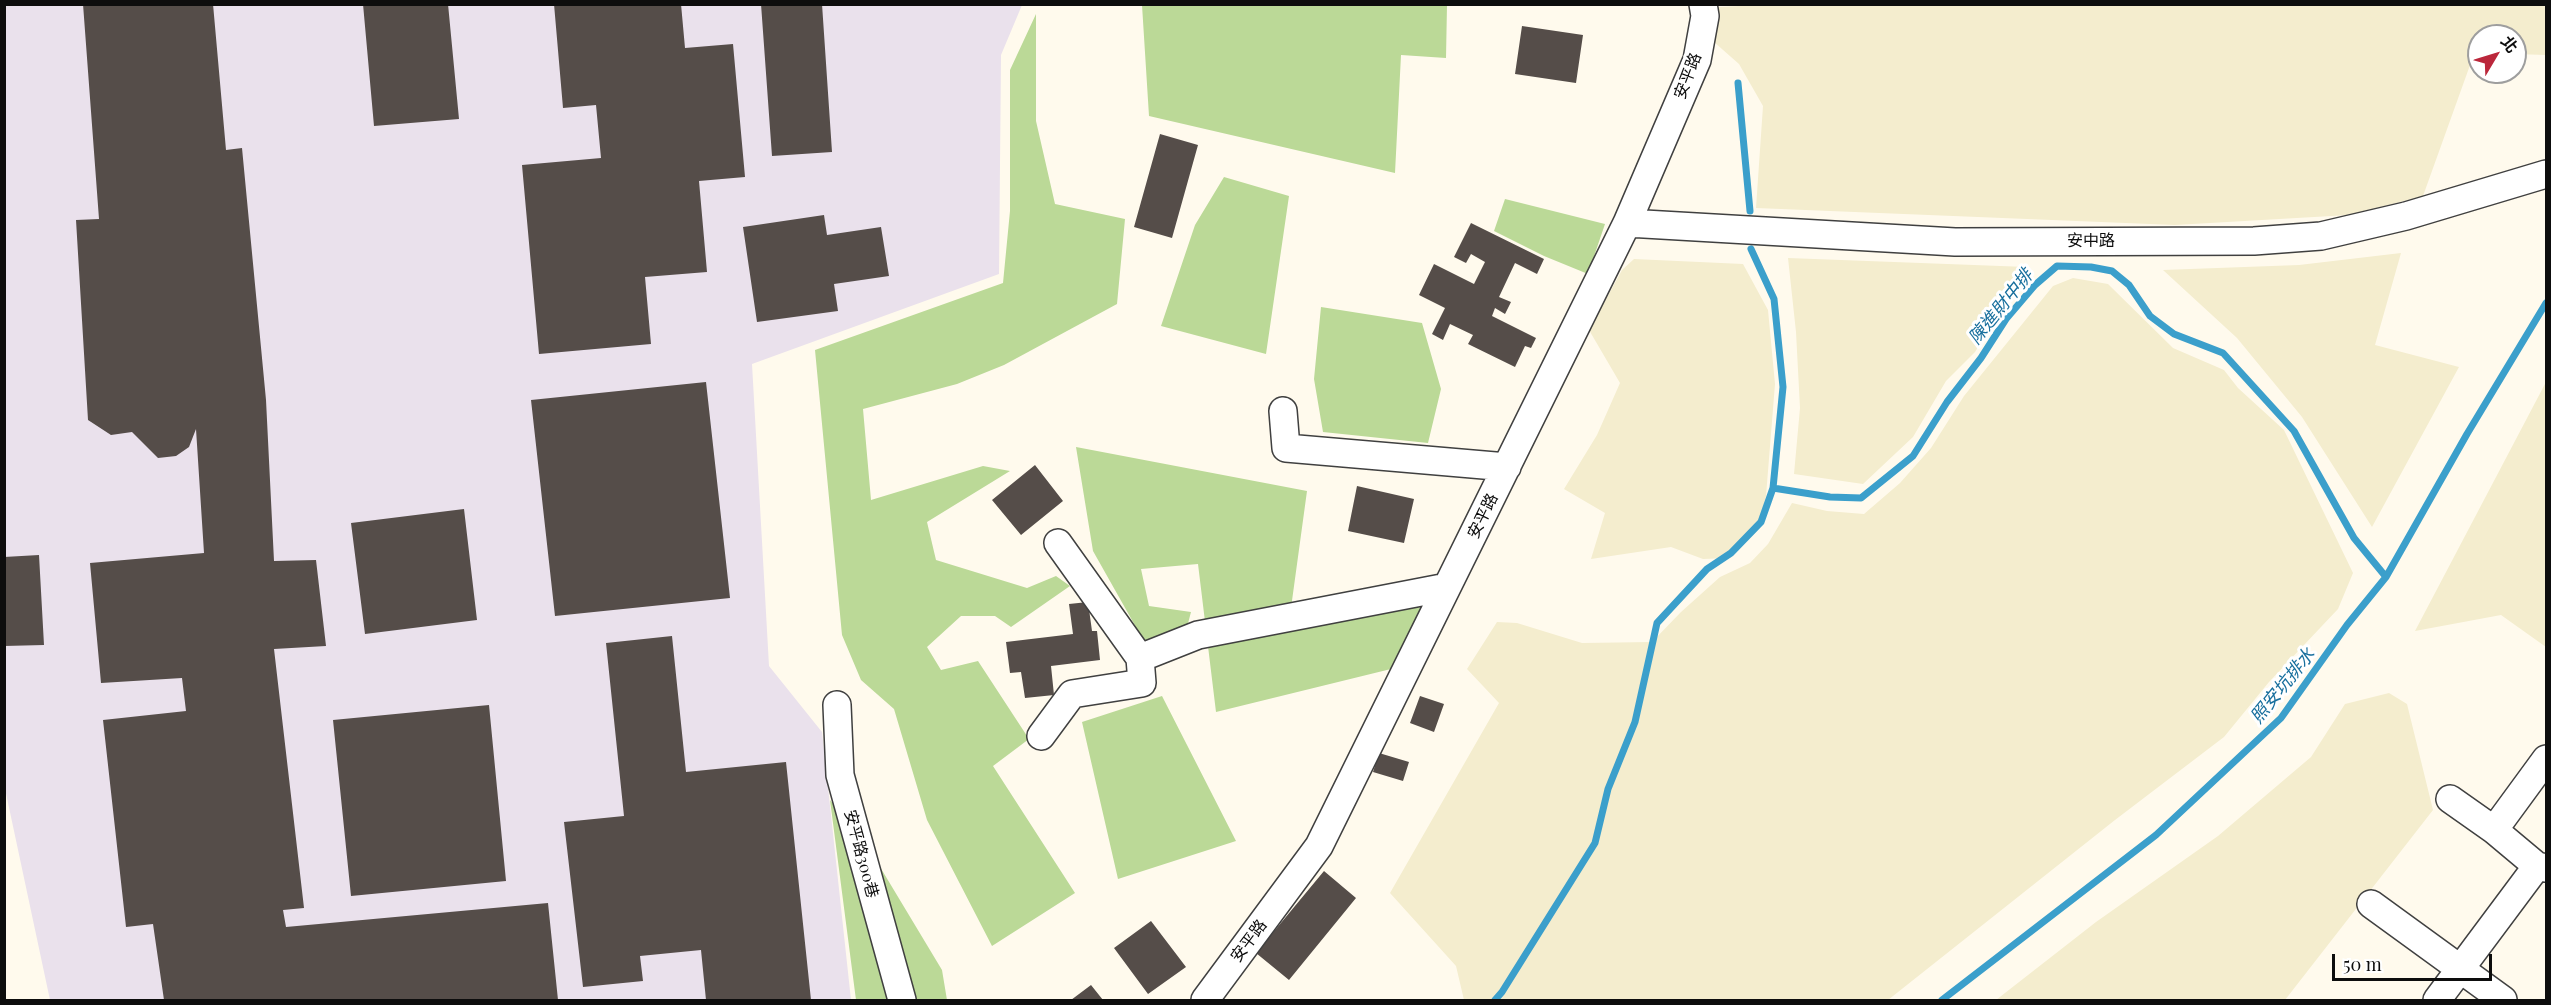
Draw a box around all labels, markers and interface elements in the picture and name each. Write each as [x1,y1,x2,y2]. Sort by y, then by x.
north arrow [2467,24,2527,84]
text: 北 [2497,31,2523,57]
street label: 安平路 [1670,50,1706,102]
street label: 安中路 [2067,231,2115,251]
water label: 陳進財中排 [1964,265,2038,349]
street label: 安平路 [1464,490,1502,542]
water label: 照安坑排水 [2246,644,2320,728]
street label: 安平路300巷 [840,808,882,900]
street label: 安平路 [1227,916,1271,966]
scale bar [2335,942,2496,980]
text: 50 m [2343,952,2382,976]

